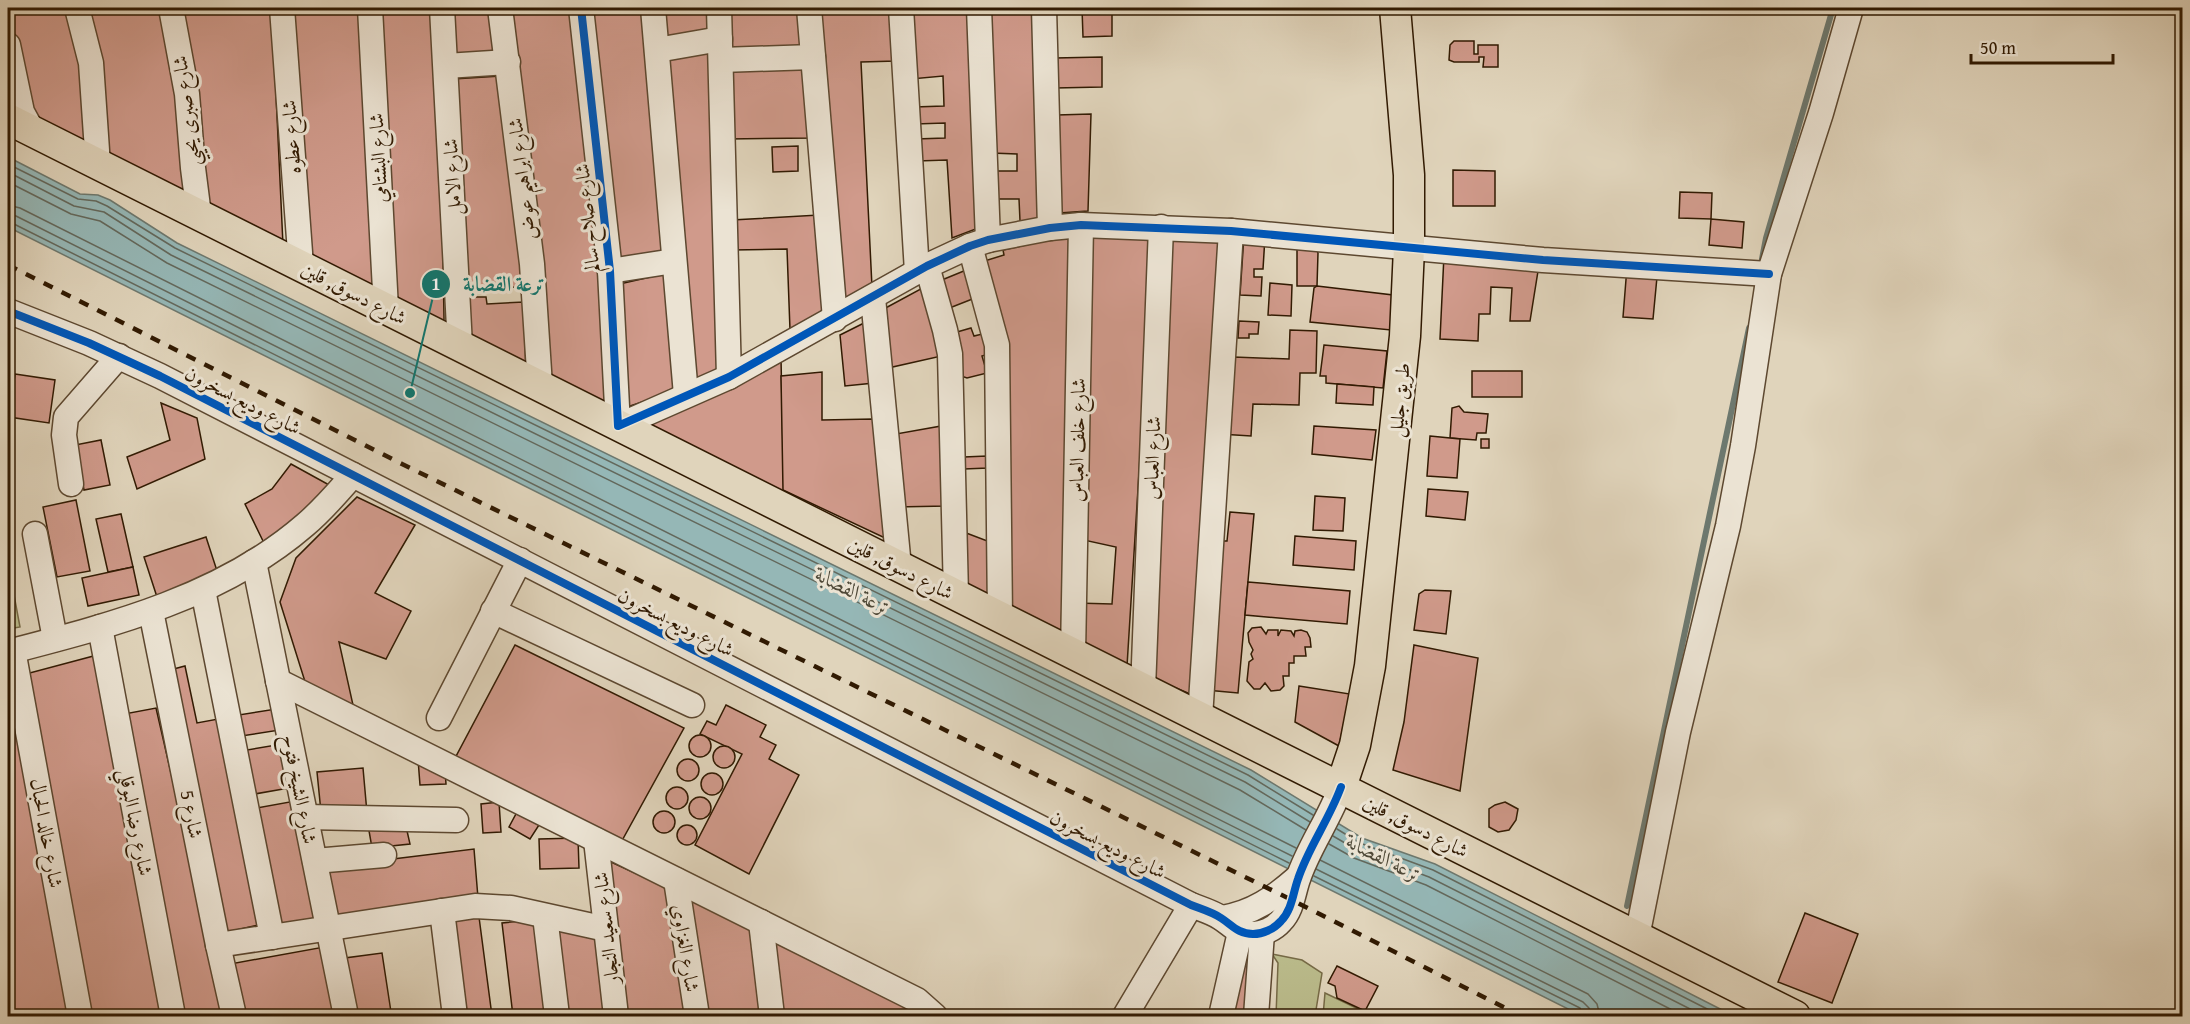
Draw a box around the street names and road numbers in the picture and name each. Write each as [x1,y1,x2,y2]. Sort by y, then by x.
street label: شارع صبرى يحيي [164,54,212,168]
street label: شارع عطوه [273,99,312,175]
street label: شارع البشتامي [361,112,398,204]
street label: شارع ابراهيم عوض [500,116,549,242]
street label: شارع الامل [435,138,472,216]
street label: شارع صلاح سالم [566,162,611,274]
street label: شارع دسوق, قلين [295,254,412,335]
street label: شارع وديع بسخرون [178,358,306,445]
street label: طريق جليل [1380,361,1418,439]
street label: شارع خلف العباس [1061,378,1096,502]
street label: شارع العباس [1136,416,1171,500]
street label: شارع دسوق, قلين [842,529,959,610]
street label: شارع وديع بسخرون [611,580,739,667]
street label: شارع الشيخ فتوح [272,732,325,847]
street label: شارع رضا البوقلي [106,766,161,879]
street label: شارع خالد الحبال [20,776,71,891]
street label: شارع 5 [170,787,211,841]
street label: شارع دسوق, قلين [1357,787,1474,868]
street label: شارع وديع بسخرون [1043,802,1171,889]
street label: شارع سعيد النجار [585,870,630,987]
street label: شارع الغزاوي [661,902,708,995]

